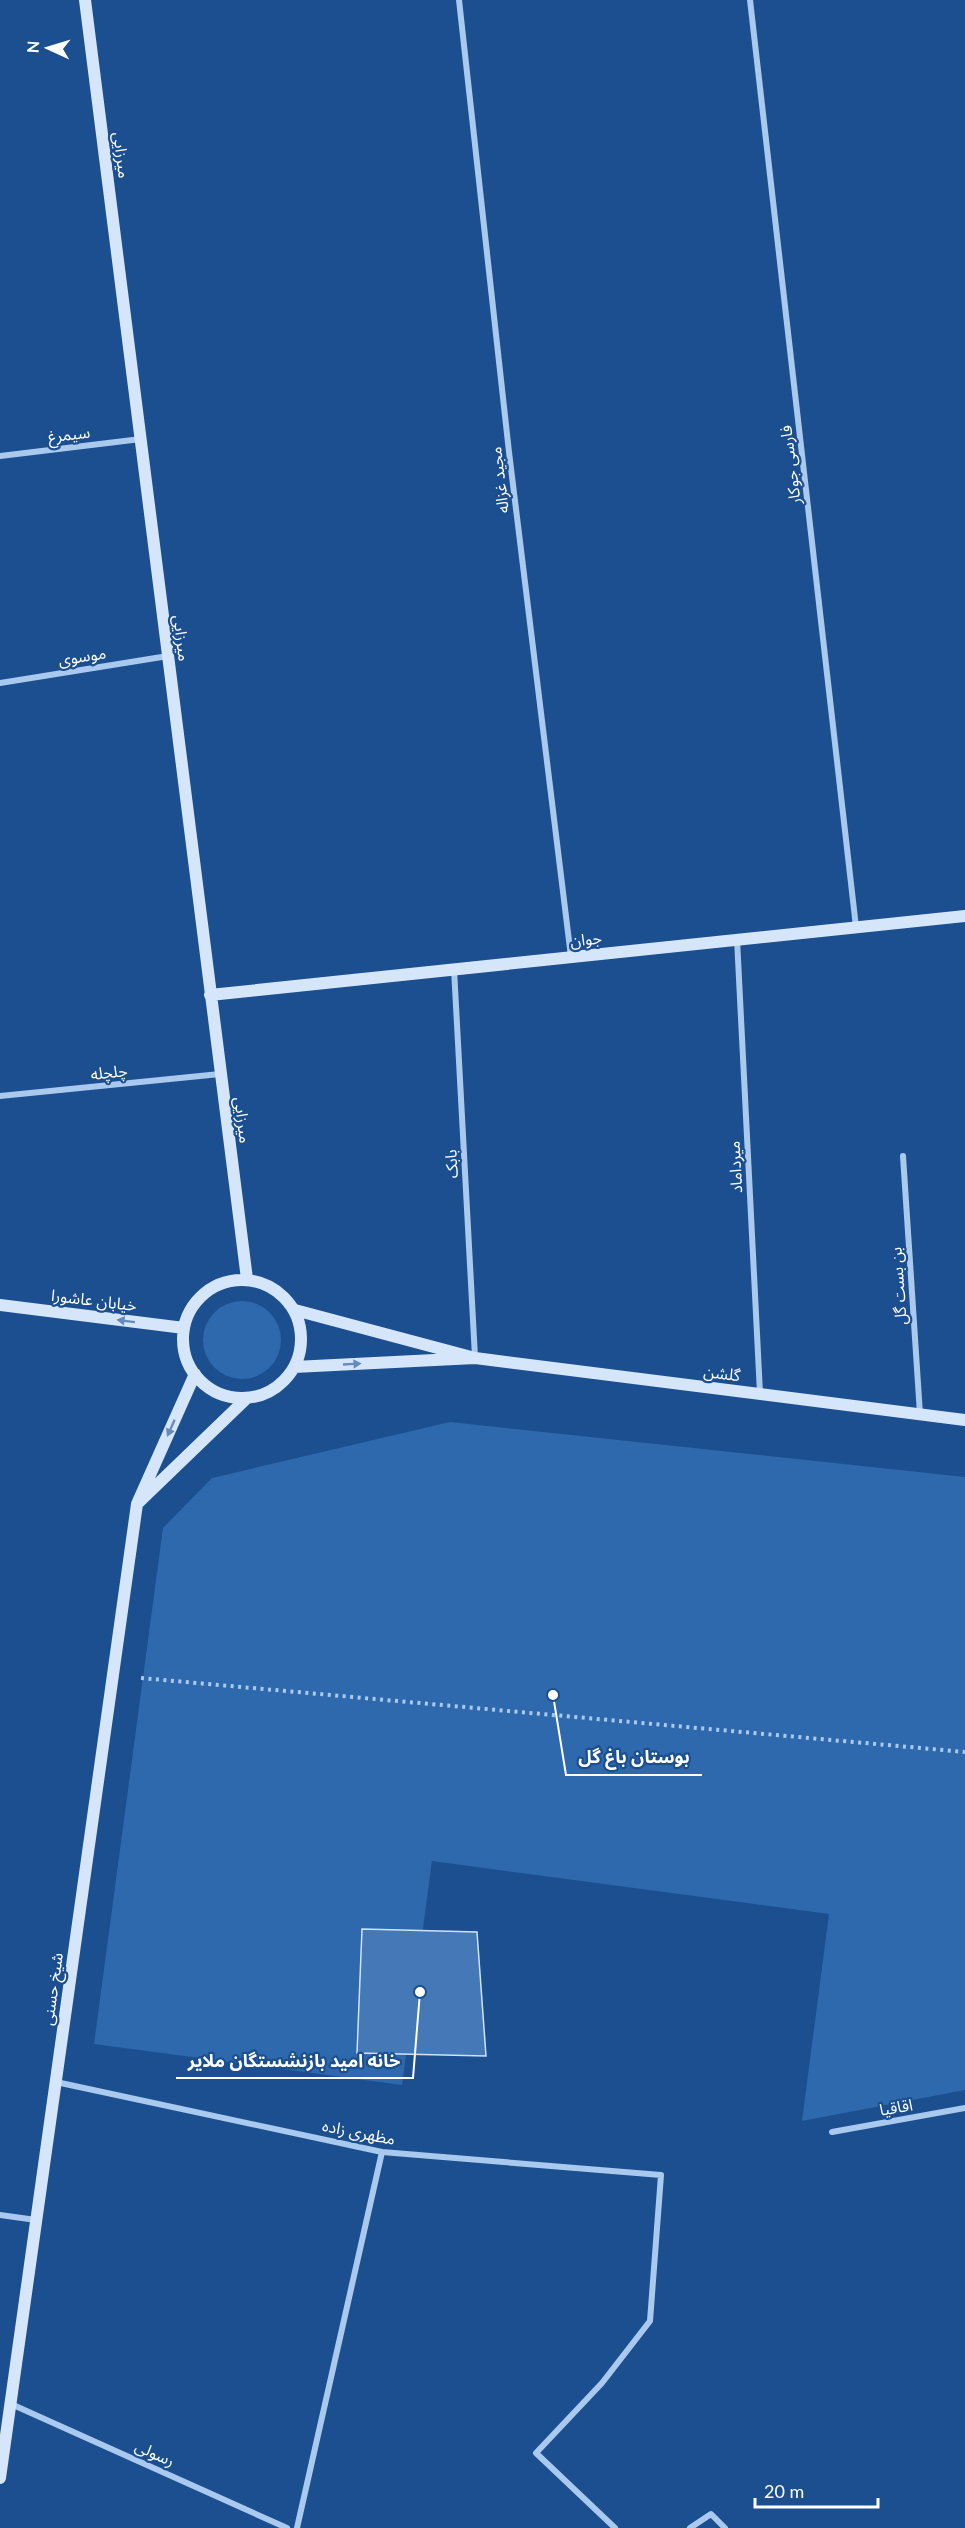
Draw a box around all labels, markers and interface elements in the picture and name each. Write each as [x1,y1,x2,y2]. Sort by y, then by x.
north arrow [18,18,78,78]
text: N [23,40,42,54]
street label: میرزایی [109,131,135,179]
street label: سیمرغ [47,422,92,449]
street label: فارسی جوکار [775,424,805,507]
street label: مجید غزاله [485,446,513,514]
street label: میرزایی [169,614,195,662]
street label: موسوی [57,642,107,670]
street label: جوان [569,927,603,951]
street label: چلچله [90,1060,129,1085]
street label: میرزایی [230,1096,256,1144]
street label: میرداماد [724,1140,746,1194]
street label: بابک [440,1149,461,1179]
street label: بن بست گل [885,1246,911,1326]
street label: خیابان عاشورا [50,1285,138,1315]
one-way arrow [117,1316,136,1325]
one-way arrow [343,1360,362,1369]
street label: گلشن [703,1361,742,1385]
one-way arrow [167,1419,176,1436]
callout: بوستان باغ گل [566,1739,702,1775]
text: بوستان باغ گل [578,1745,690,1770]
street label: شیخ حسنی [37,1951,70,2027]
callout: خانه امید بازنشستگان ملایر [176,2042,413,2078]
text: خانه امید بازنشستگان ملایر [187,2049,400,2072]
street label: اقاقیا [878,2094,914,2119]
street label: مظهری زاده [321,2115,397,2149]
street label: رسولی [132,2435,178,2471]
scale bar [755,2471,878,2509]
text: 20 m [764,2480,804,2502]

